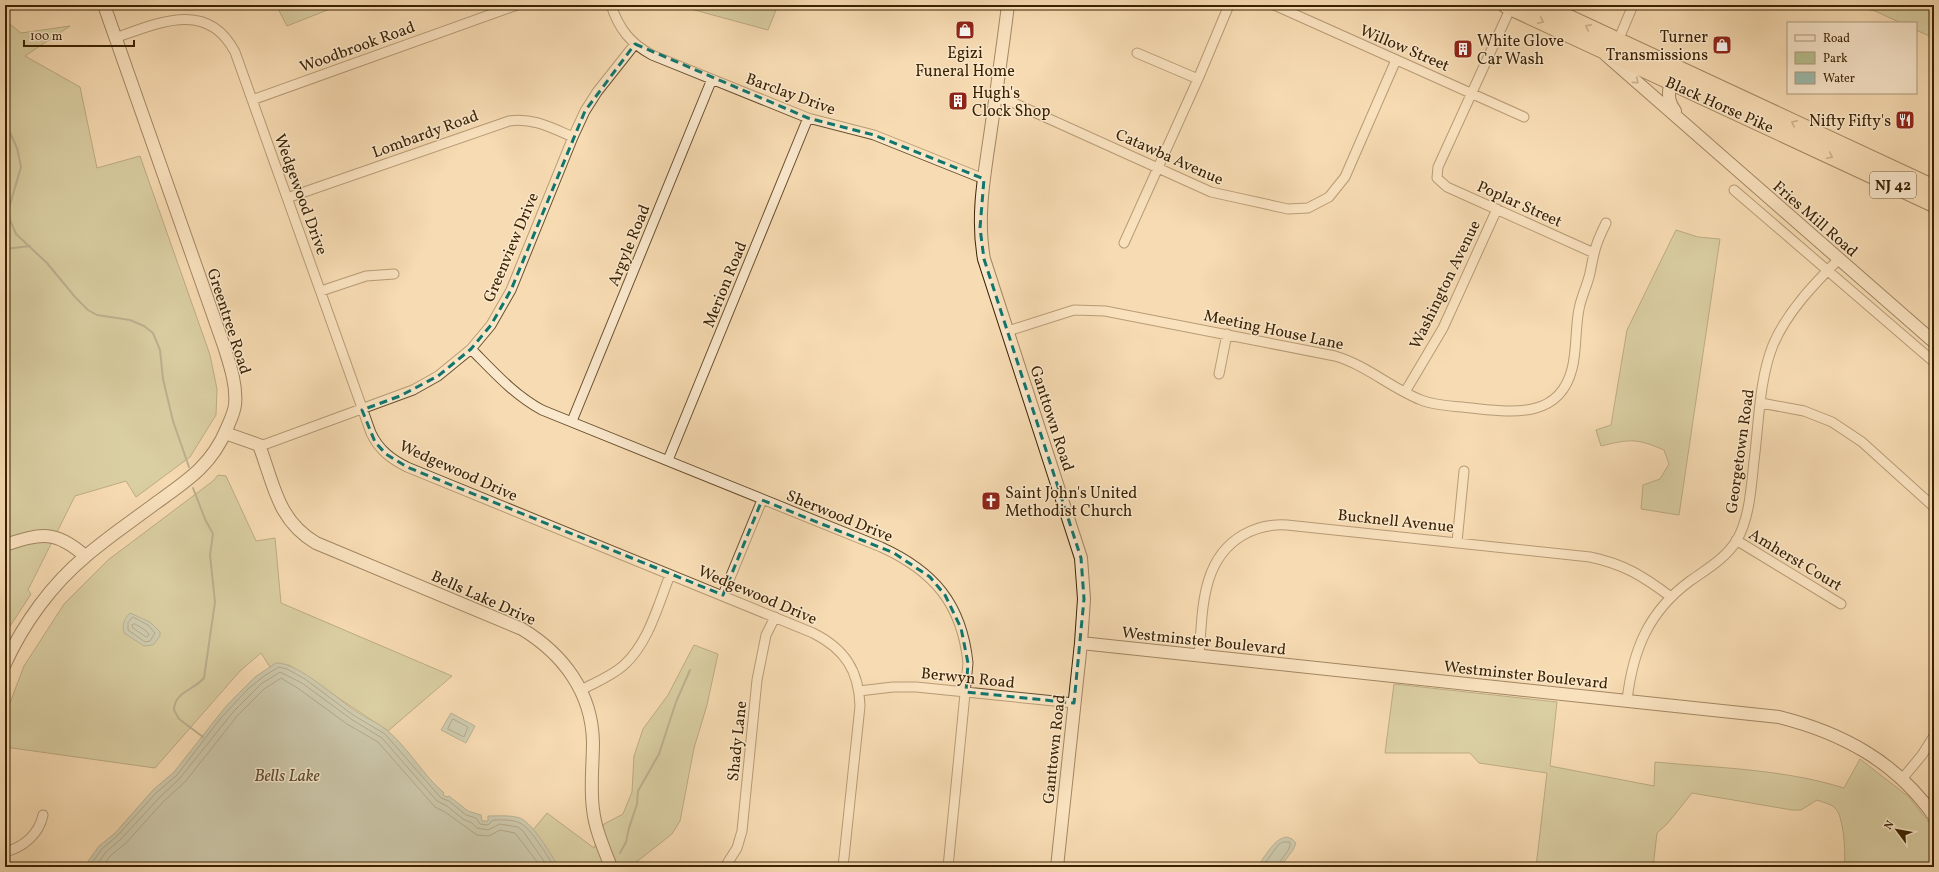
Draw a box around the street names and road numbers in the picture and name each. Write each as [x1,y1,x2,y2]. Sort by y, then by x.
street label: Woodbrook Road [297,17,418,79]
street label: Willow Street [1356,20,1453,78]
street label: Barclay Drive [742,68,838,121]
street label: Black Horse Pike [1662,72,1777,140]
street label: Lombardy Road [369,105,482,164]
street label: Catawba Avenue [1112,124,1227,191]
street label: Wedgewood Drive [268,131,332,258]
road number: NJ 42 [1870,172,1916,198]
street label: Poplar Street [1473,176,1566,234]
street label: Fries Mill Road [1767,176,1862,263]
street label: Greenview Drive [479,189,545,306]
street label: Argyle Road [603,202,656,290]
street label: Washington Avenue [1405,217,1487,353]
street label: Merion Road [699,238,753,331]
street label: Greentree Road [201,266,256,377]
street label: Meeting House Lane [1202,305,1346,357]
street label: Ganttown Road [1024,363,1079,474]
street label: Georgetown Road [1721,388,1761,515]
street label: Wedgewood Drive [395,436,521,508]
street label: Sherwood Drive [783,485,896,548]
street label: Bucknell Avenue [1337,505,1455,539]
street label: Amherst Court [1744,524,1846,597]
street label: Wedgewood Drive [694,561,820,631]
street label: Bells Lake Drive [427,566,539,632]
street label: Westminster Boulevard [1121,622,1287,662]
street label: Westminster Boulevard [1443,656,1609,696]
street label: Berwyn Road [920,663,1016,695]
street label: Ganttown Road [1038,693,1072,805]
street label: Shady Lane [723,700,753,783]

